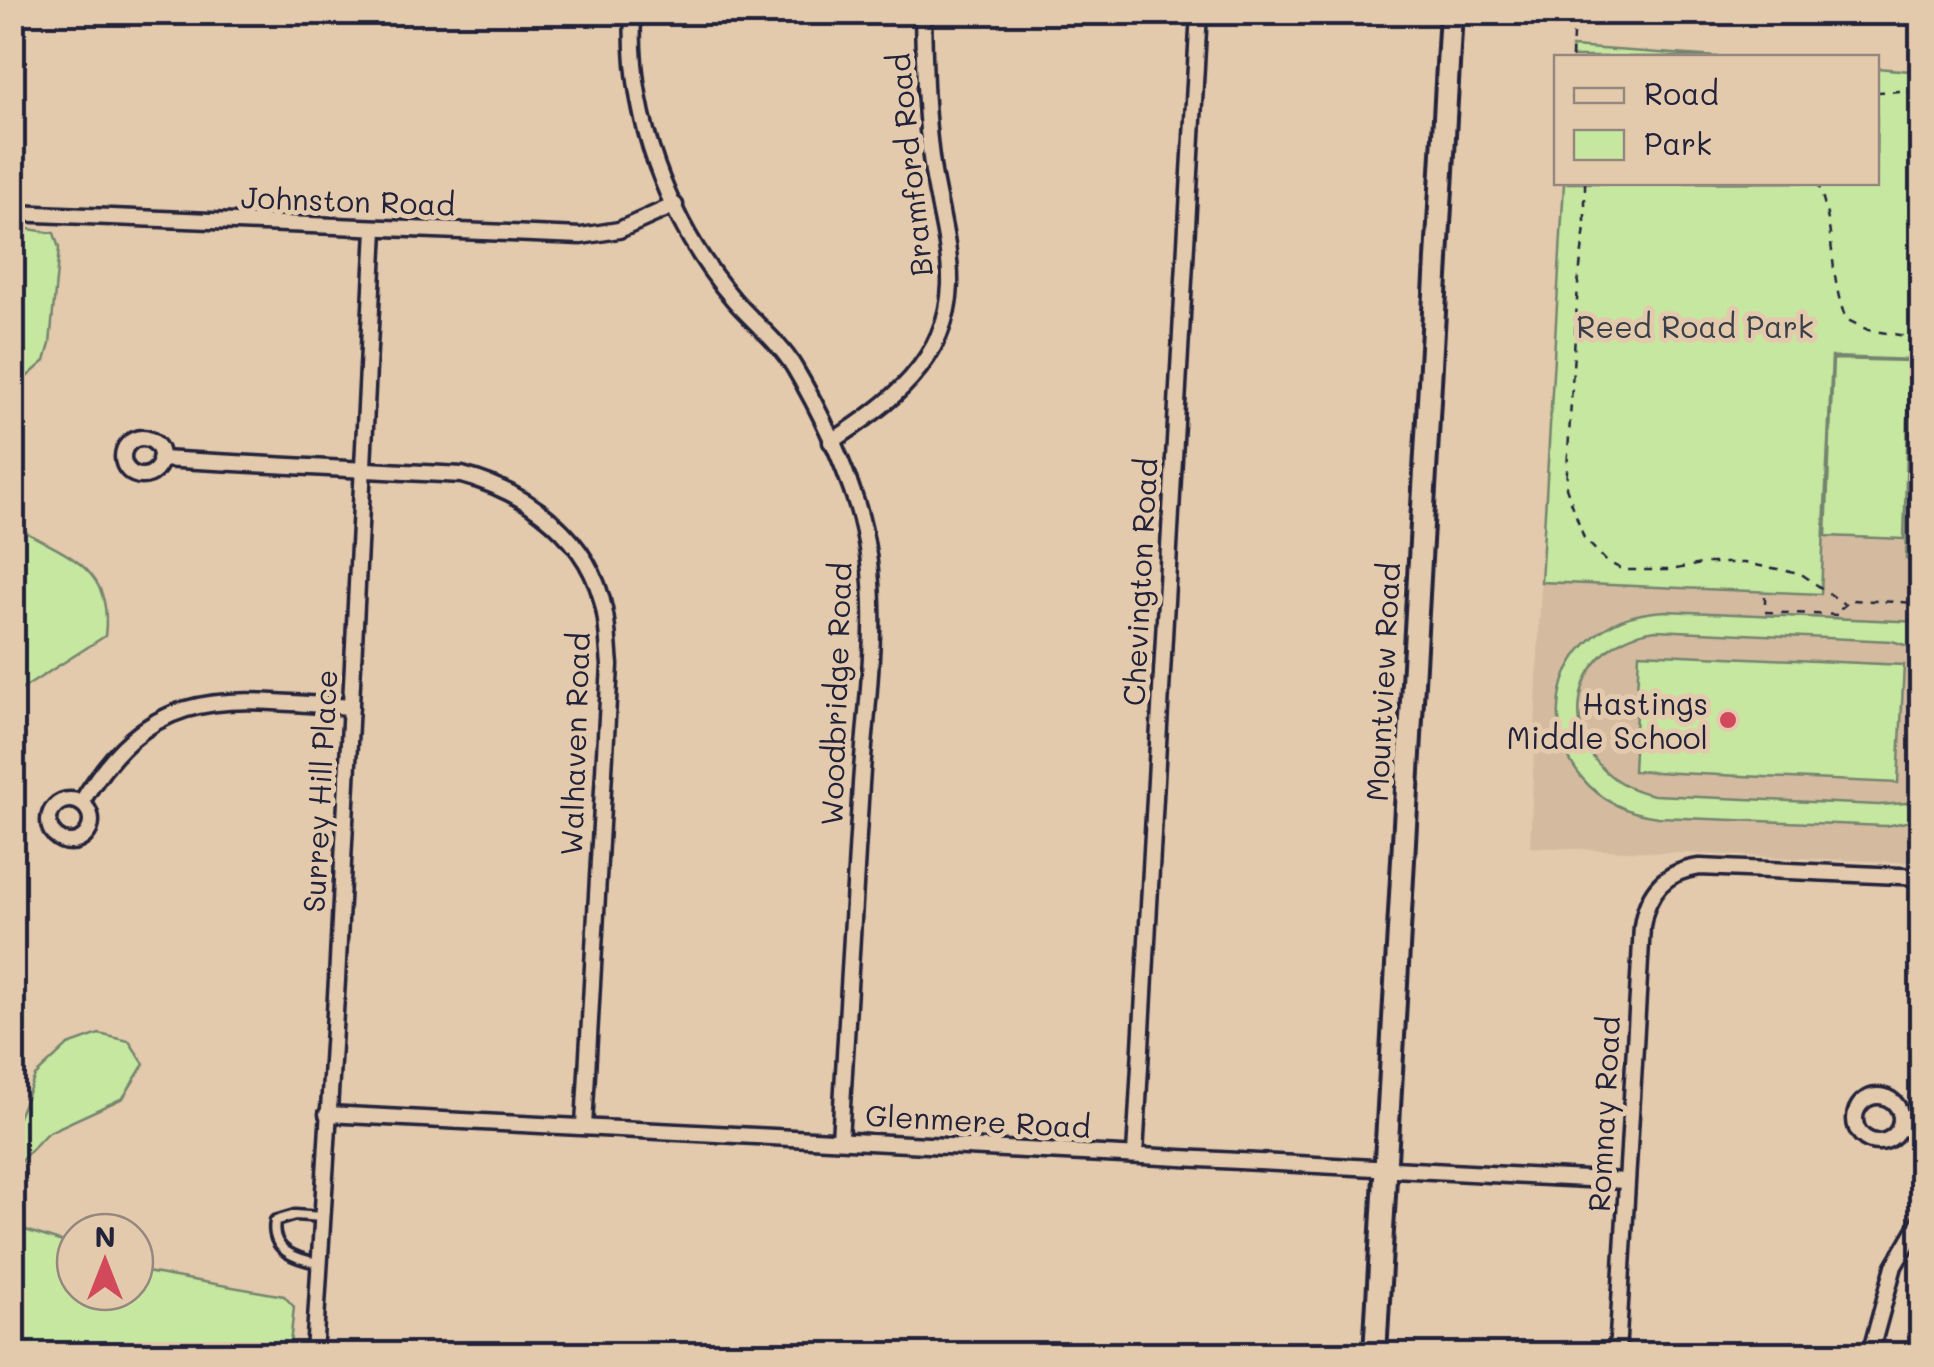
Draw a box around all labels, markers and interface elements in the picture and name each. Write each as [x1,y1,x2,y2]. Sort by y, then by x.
street label: Bramford Road [877,51,941,279]
legend [1554,55,1879,185]
text: Road [1644,73,1719,113]
text: Park [1644,123,1712,163]
street label: Johnston Road [240,176,456,224]
park label: Reed Road Park [1576,306,1814,346]
street label: Chevington Road [1113,457,1165,707]
street label: Woodbridge Road [810,562,860,826]
street label: Mountview Road [1356,562,1408,802]
street label: Walhaven Road [550,632,598,856]
street label: Surrey Hill Place [293,668,345,914]
place label: Hastings Middle School [1507,683,1708,757]
marker: Hastings Middle School [1717,709,1739,731]
street label: Romnay Road [1578,1015,1628,1213]
street label: Glenmere Road [864,1094,1092,1146]
north arrow [55,1212,155,1312]
text: N [94,1218,116,1254]

